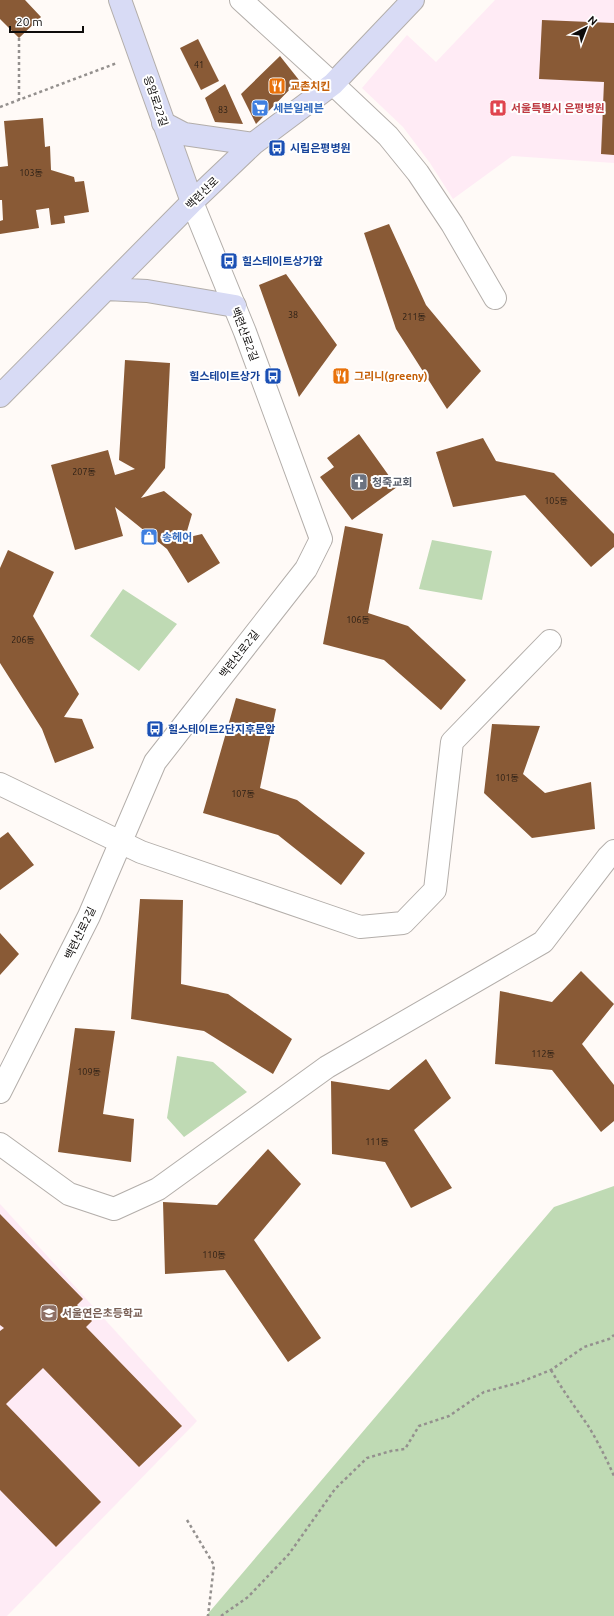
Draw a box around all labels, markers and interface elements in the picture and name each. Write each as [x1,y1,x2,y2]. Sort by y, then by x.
scale bar [10,8,83,34]
north arrow [566,8,606,48]
text: N [586,13,600,28]
text: 20 m [16,15,43,28]
house number: 41 [194,60,204,70]
street label: 응암로22길 [142,74,170,128]
restaurant icon: 교촌치킨 [267,76,287,96]
place label: 교촌치킨 [290,80,330,92]
supermarket icon: 세븐일레븐 [250,98,270,118]
hospital icon: 서울특별시 은평병원 [488,98,508,118]
place label: 세븐일레븐 [273,102,324,114]
place label: 서울특별시 은평병원 [511,102,605,114]
house number: 83 [218,105,228,115]
bus stop icon: 시립은평병원 [267,138,287,158]
place label: 시립은평병원 [290,142,351,154]
house number: 103동 [19,168,43,178]
street label: 백련산로 [183,175,221,211]
bus stop icon: 힐스테이트상가앞 [219,251,239,271]
place label: 힐스테이트상가앞 [242,255,323,267]
street label: 백련산로2길 [229,305,261,363]
house number: 38 [288,310,298,320]
house number: 211동 [402,312,426,322]
bus stop icon: 힐스테이트상가 [263,366,283,386]
restaurant icon: 그리니(greeny) [331,366,351,386]
place label: 힐스테이트상가 [189,370,260,382]
place label: 그리니(greeny) [354,370,428,383]
house number: 207동 [72,467,96,477]
church icon: 청죽교회 [349,472,369,492]
place label: 청죽교회 [372,476,412,488]
house number: 105동 [544,496,568,506]
shop icon: 송헤어 [139,527,159,547]
place label: 송헤어 [162,531,192,543]
house number: 106동 [346,615,370,625]
street label: 백련산로2길 [217,628,261,680]
house number: 206동 [11,635,35,645]
bus stop icon: 힐스테이트2단지후문앞 [145,719,165,739]
place label: 힐스테이트2단지후문앞 [168,723,275,735]
house number: 101동 [495,773,519,783]
house number: 107동 [231,789,255,799]
street label: 백련산로2길 [62,905,98,961]
house number: 112동 [531,1049,555,1059]
house number: 109동 [77,1067,101,1077]
house number: 111동 [365,1137,389,1147]
house number: 110동 [202,1250,226,1260]
school or university icon: 서울연은초등학교 [39,1303,59,1323]
place label: 서울연은초등학교 [62,1307,143,1319]

